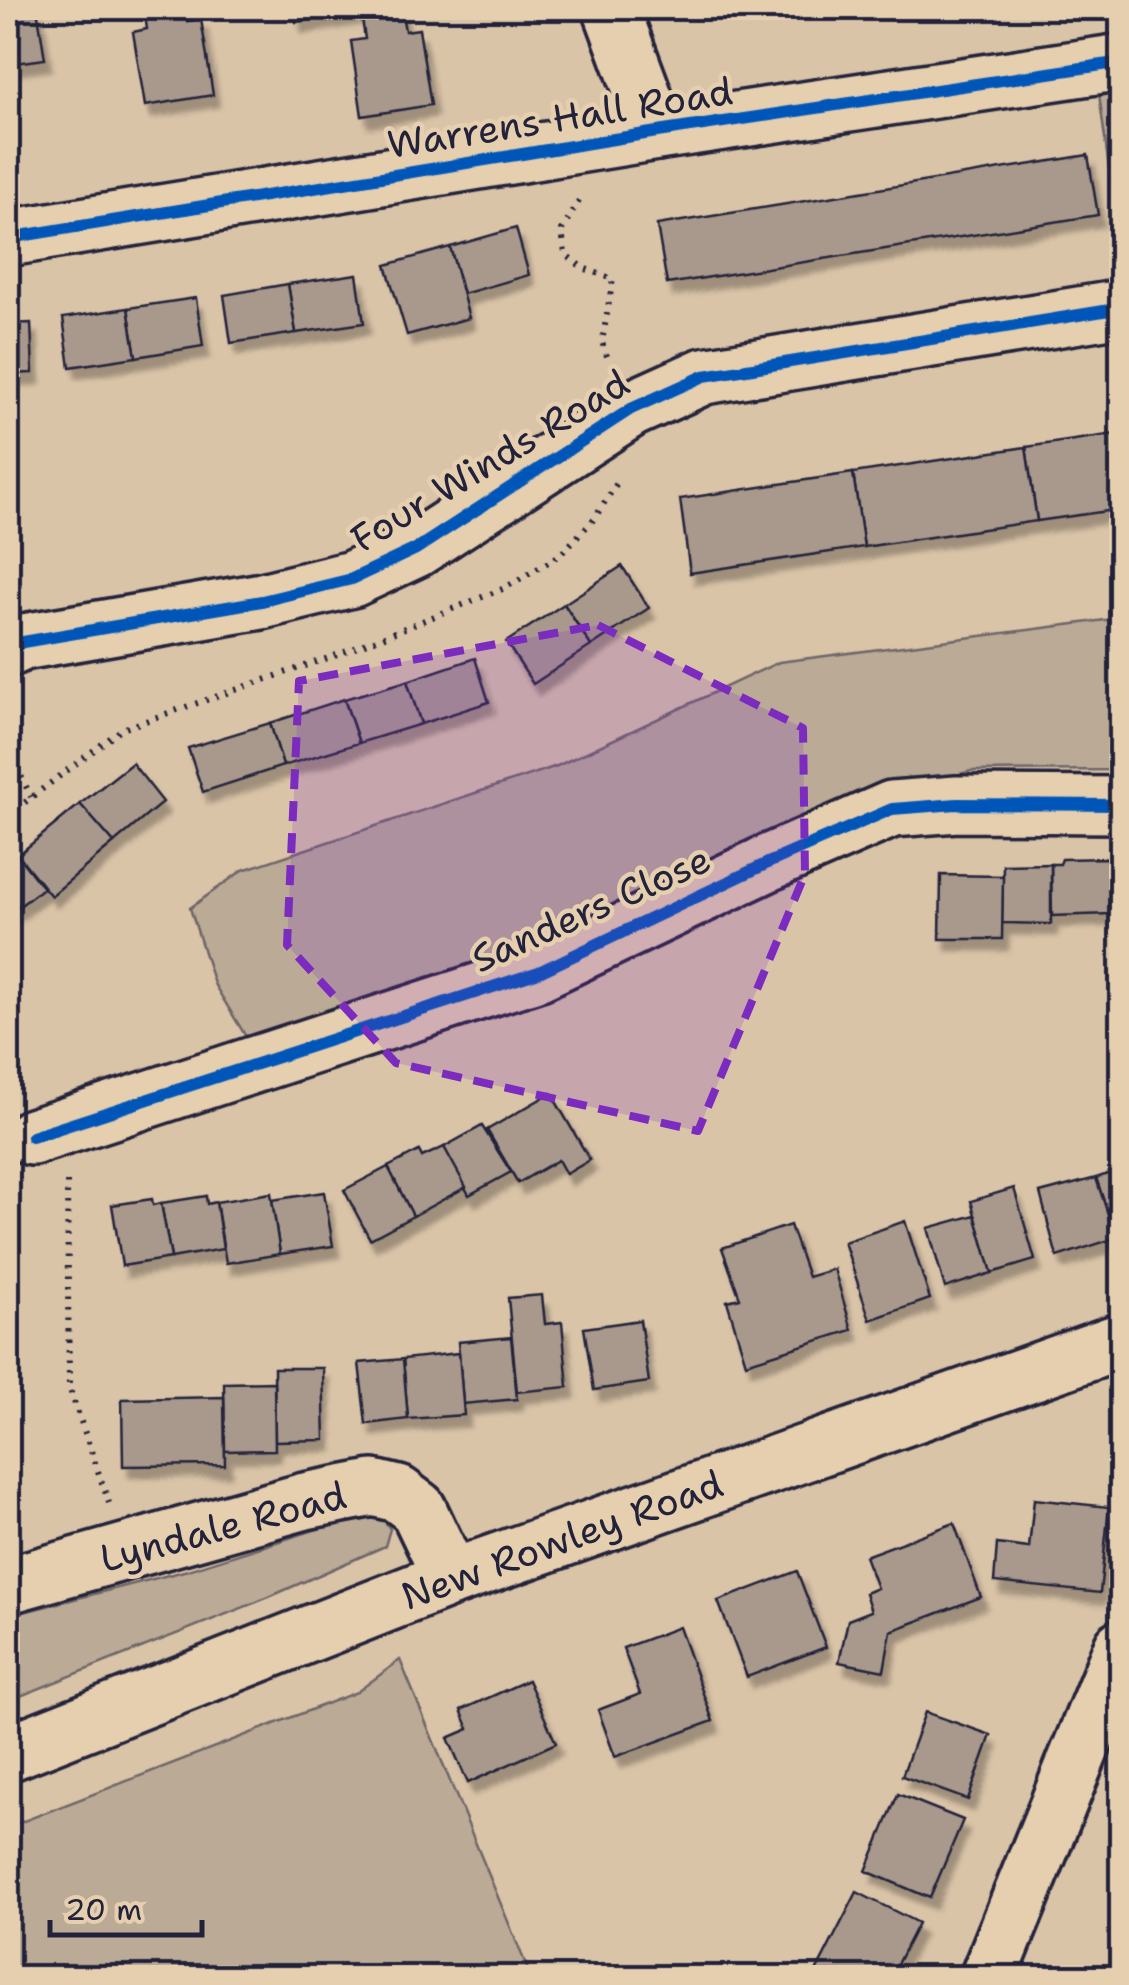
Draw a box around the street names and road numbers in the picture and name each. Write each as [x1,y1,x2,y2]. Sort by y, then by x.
street label: Warrens Hall Road [384,65,736,170]
street label: Four Winds Road [341,357,638,564]
street label: Sanders Close [463,833,718,984]
street label: New Rowley Road [394,1458,730,1621]
street label: Lyndale Road [94,1469,352,1584]

